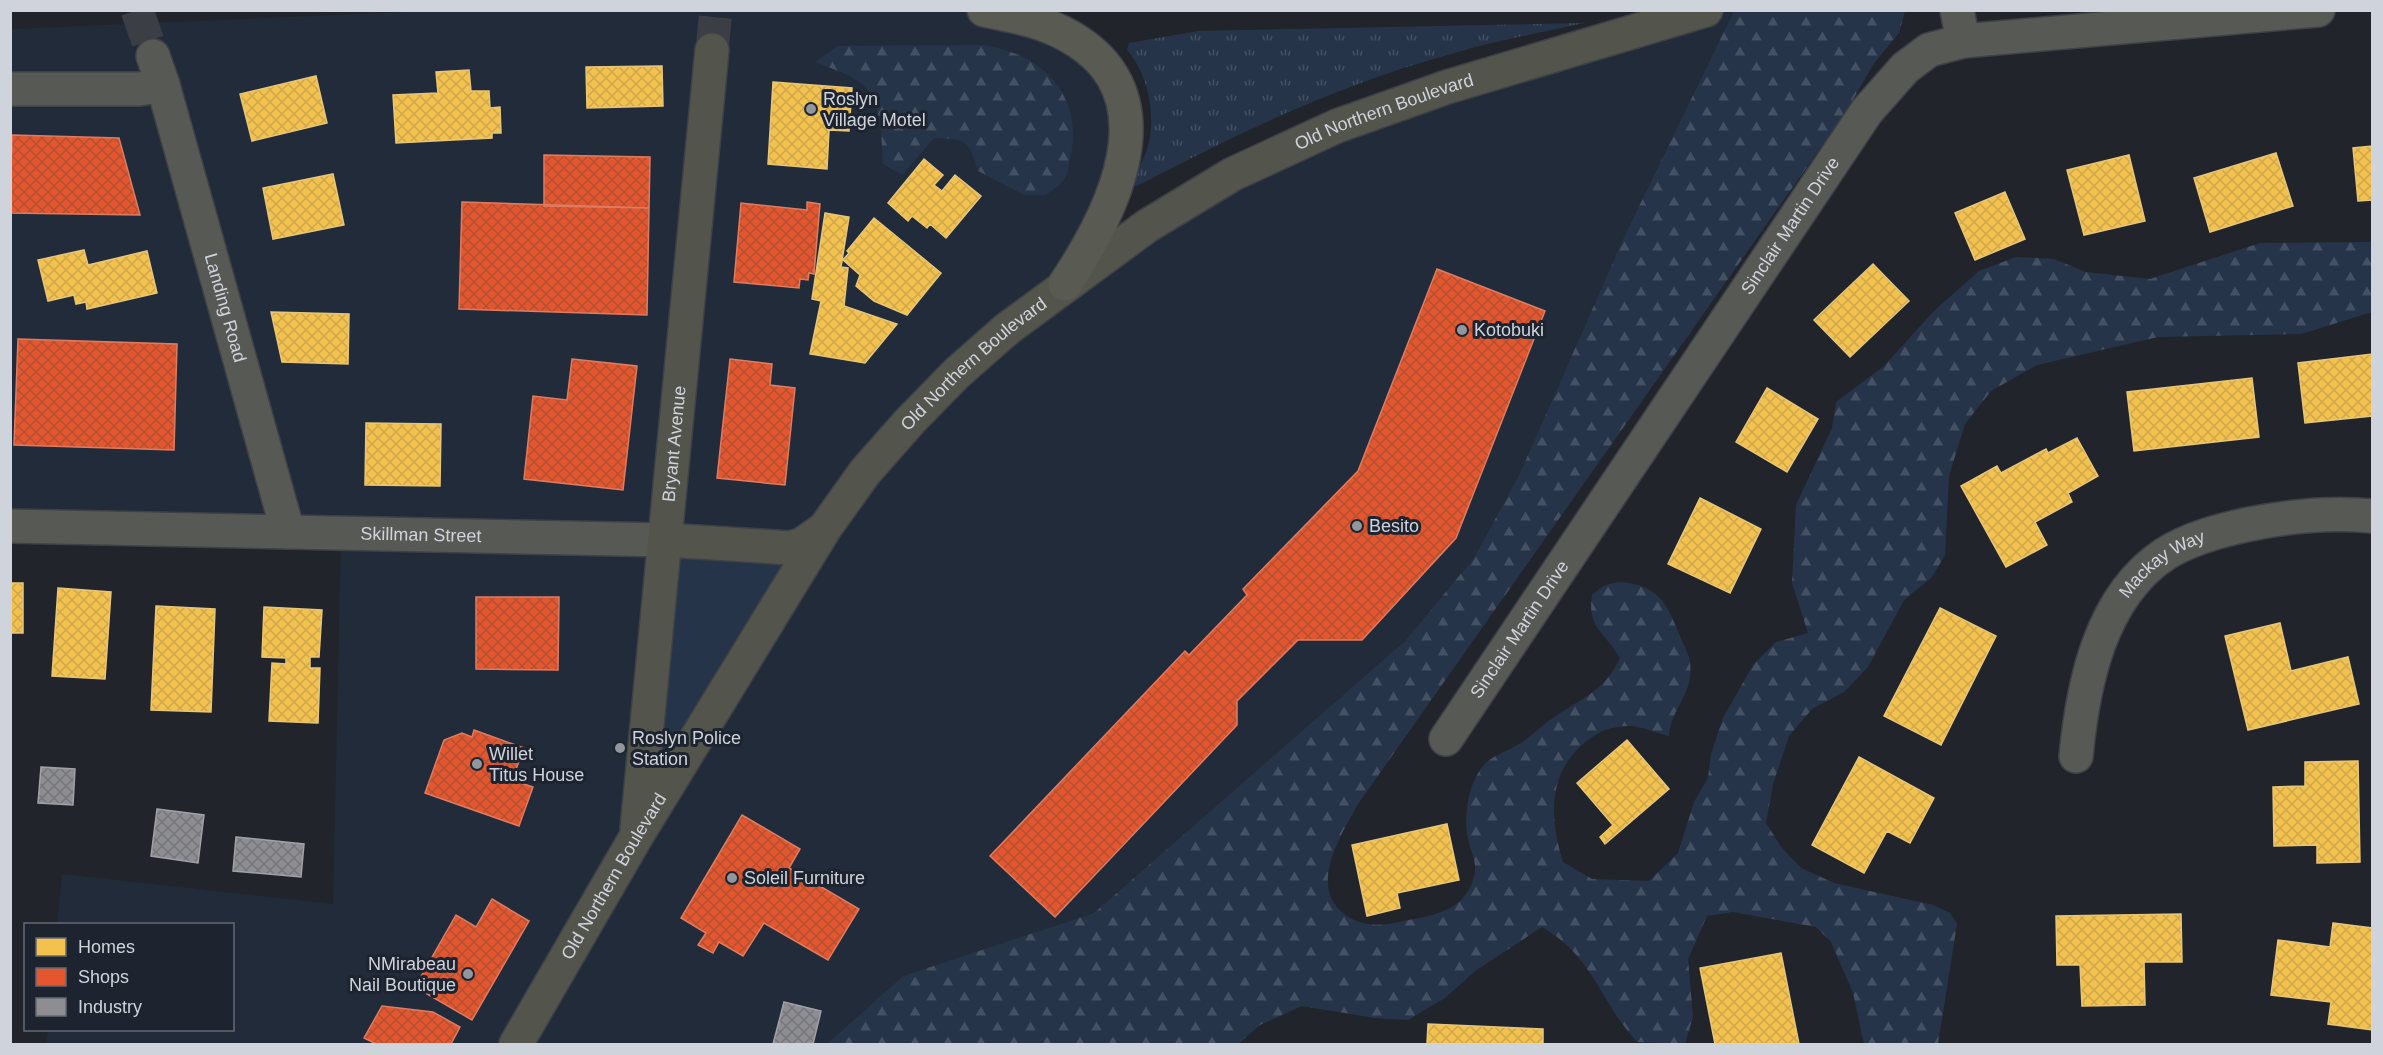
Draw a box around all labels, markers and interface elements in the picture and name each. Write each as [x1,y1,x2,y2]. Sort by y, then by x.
street label: Old Northern Boulevard [1291,70,1476,154]
place label: Roslyn Village Motel [823,89,926,130]
marker: Roslyn Village Motel [804,102,818,116]
street label: Sinclair Martin Drive [1737,153,1843,298]
street label: Landing Road [201,251,250,364]
street label: Old Northern Boulevard [897,293,1050,434]
place label: Kotobuki [1474,320,1544,340]
marker: Kotobuki [1455,323,1469,337]
street label: Bryant Avenue [659,385,690,503]
place label: Besito [1369,516,1419,536]
marker: Besito [1350,519,1364,533]
street label: Skillman Street [360,523,482,546]
street label: Mackay Way [2115,527,2207,602]
street label: Sinclair Martin Drive [1466,557,1573,702]
place label: Roslyn Police Station [632,728,741,769]
marker: Roslyn Police Station [613,741,627,755]
place label: Willet Titus House [489,744,584,785]
marker: Willet Titus House [470,757,484,771]
street label: Old Northern Boulevard [557,790,670,963]
place label: Soleil Furniture [744,868,865,888]
marker: Soleil Furniture [725,871,739,885]
legend [24,923,234,1031]
text: Homes [78,937,135,957]
place label: NMirabeau Nail Boutique [349,954,456,995]
text: Shops [78,967,129,987]
marker: NMirabeau Nail Boutique [461,967,475,981]
text: Industry [78,997,142,1017]

